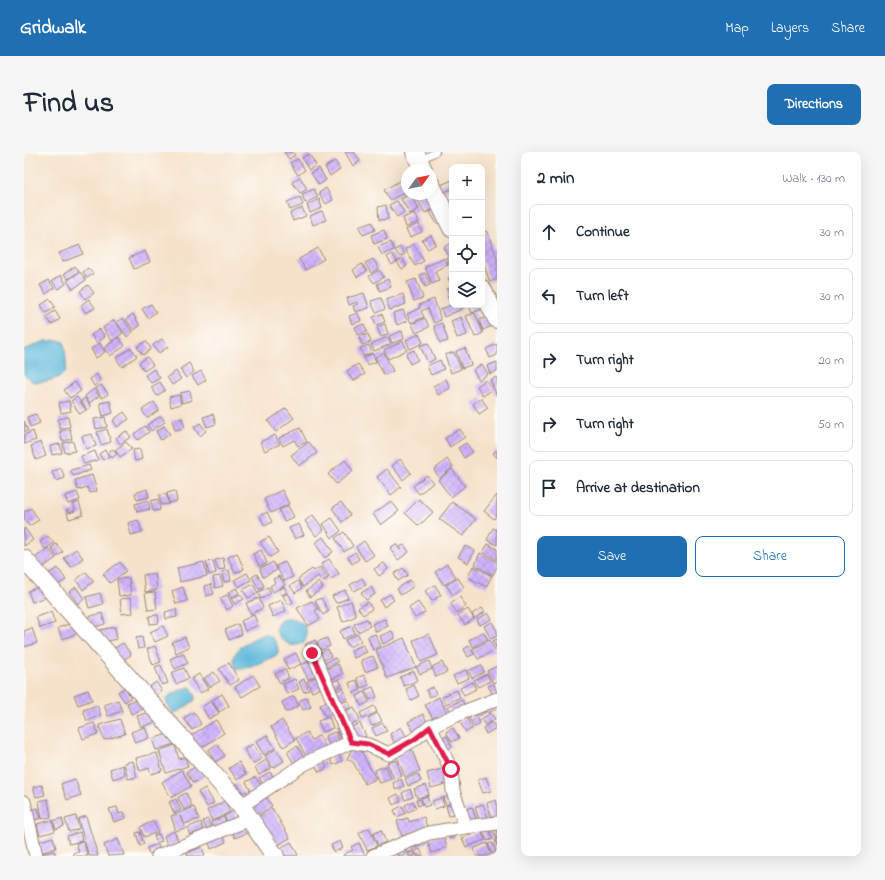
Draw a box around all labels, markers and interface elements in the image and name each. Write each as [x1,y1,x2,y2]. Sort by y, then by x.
text: Gridwalk [20,15,86,42]
text: Map [725,18,749,39]
text: Layers [771,18,809,39]
text: Share [831,18,865,39]
text: Find us [24,84,114,125]
button: Directions [767,84,861,125]
north arrow [401,164,437,200]
map controls [449,164,485,308]
button: + [449,164,485,200]
text: 2 min [537,166,574,191]
text: Walk · 130 m [782,169,845,188]
button: − [449,200,485,236]
icon: ahead [538,221,560,243]
text: Continue [576,221,630,243]
text: 30 m [820,223,844,242]
button: locate [449,236,485,272]
button: layers [449,272,485,308]
icon: left [538,285,560,307]
text: Turn left [576,285,629,307]
text: 30 m [820,287,844,306]
icon: right [538,349,560,371]
text: Turn right [576,349,634,371]
text: 20 m [819,351,844,370]
icon: right [538,413,560,435]
text: Turn right [576,413,634,435]
text: 50 m [818,415,844,434]
icon: arrive [538,477,560,499]
text: Arrive at destination [576,477,700,499]
button: Save [537,536,687,577]
button: Share [695,536,845,577]
route end [303,644,321,662]
route start [442,760,460,778]

